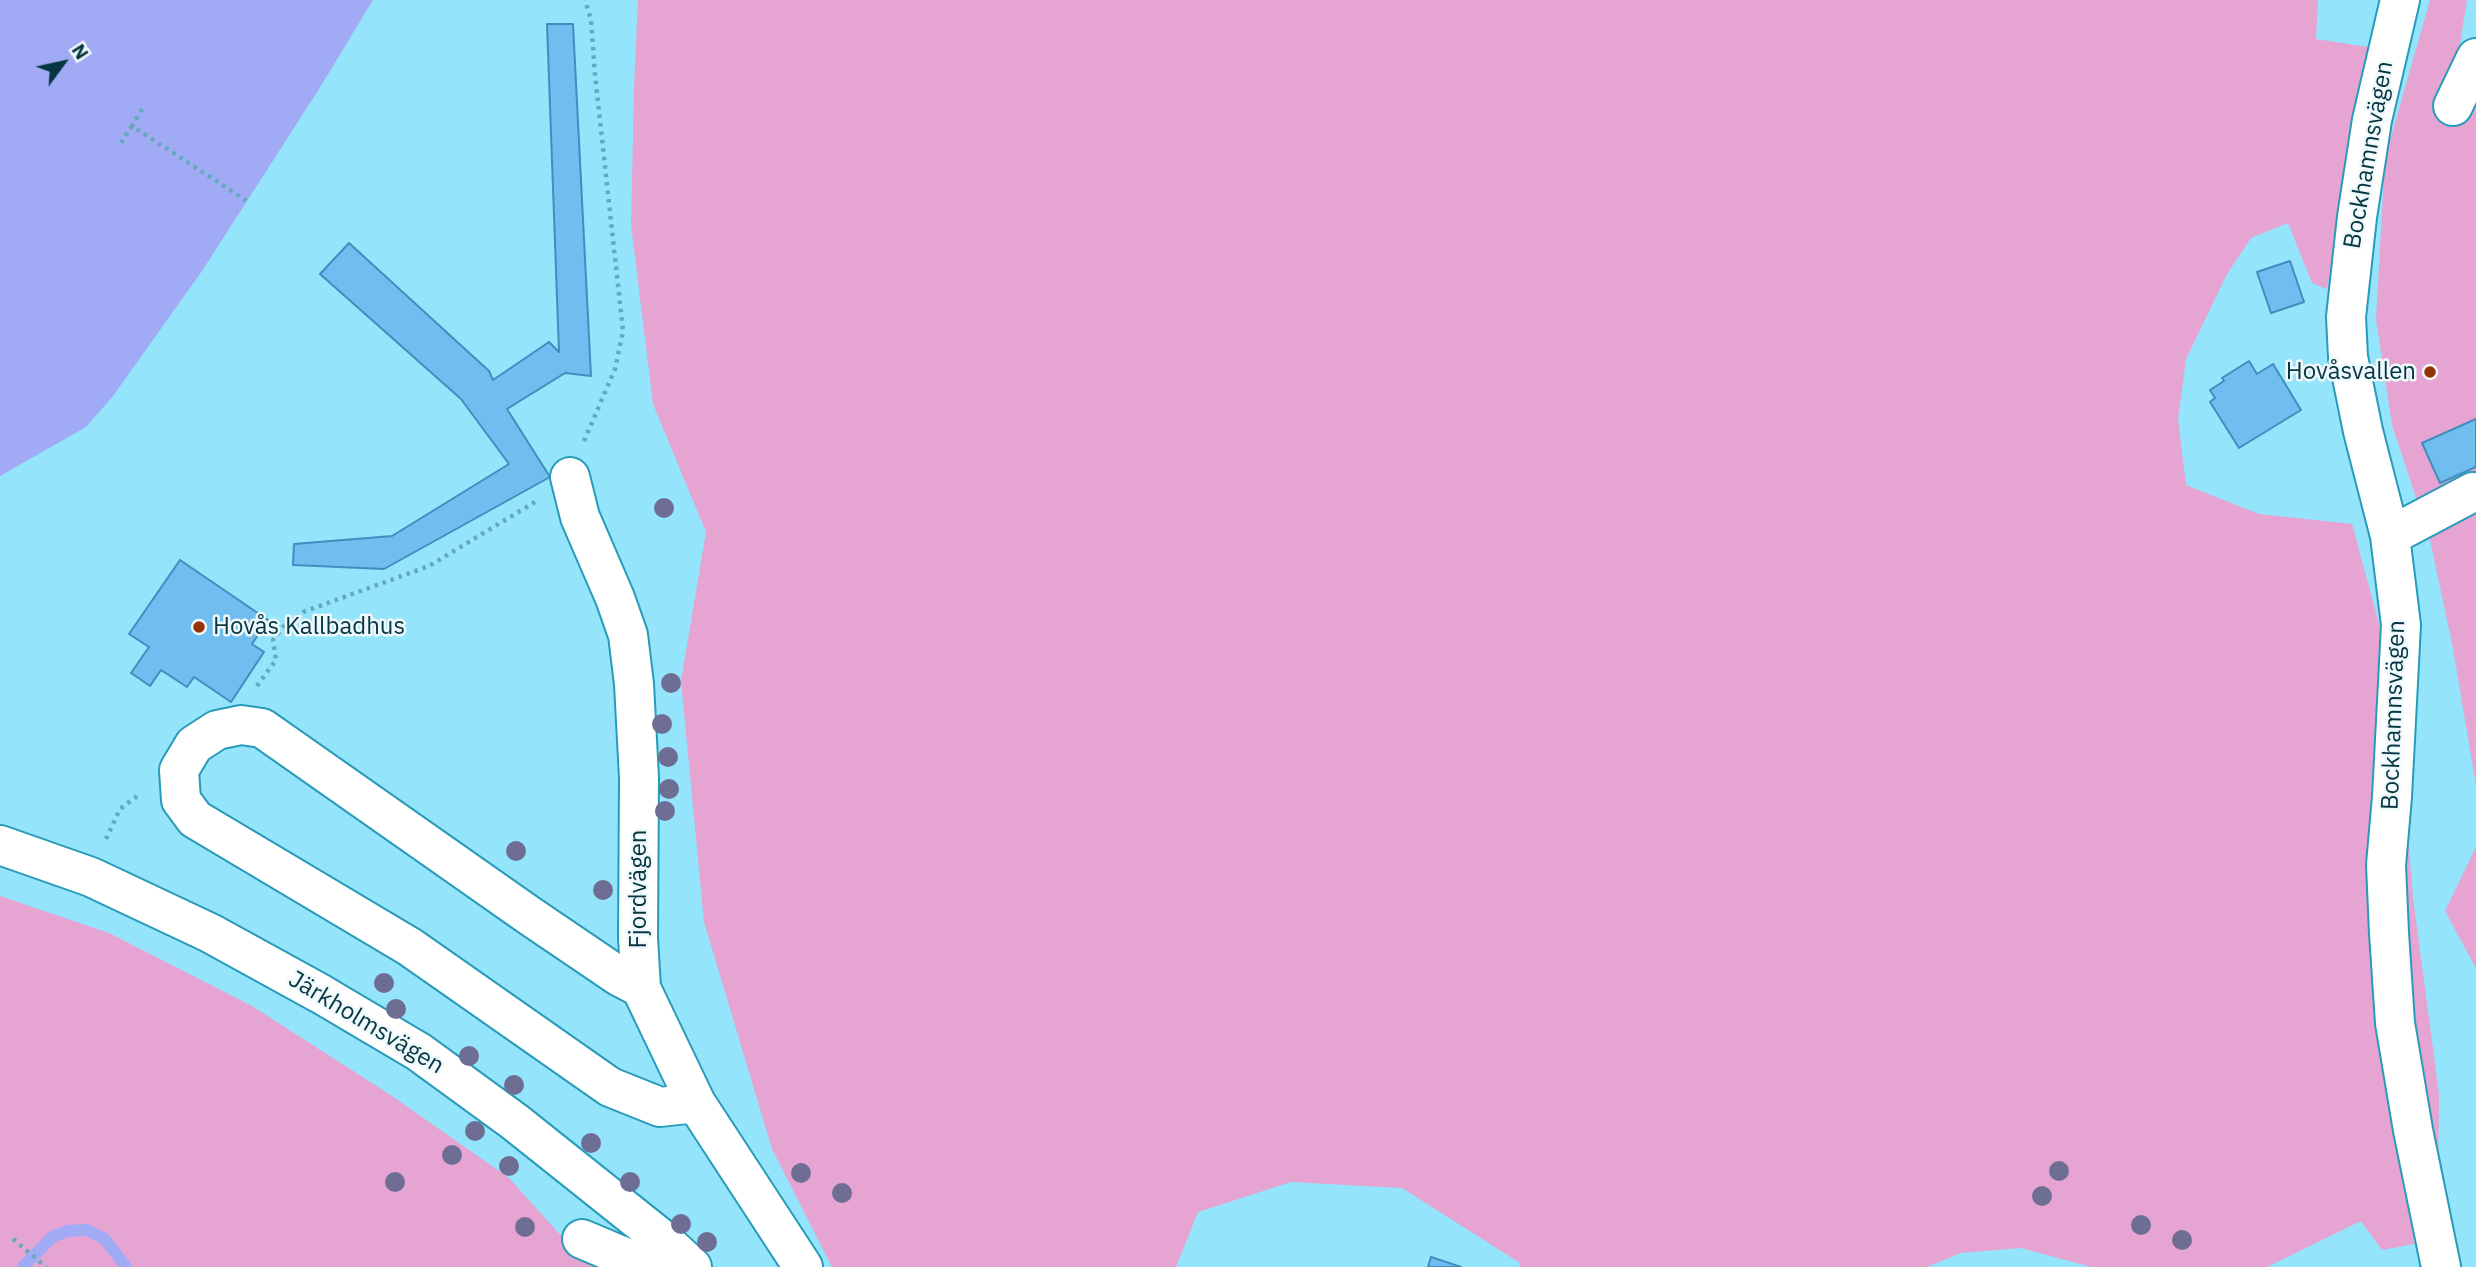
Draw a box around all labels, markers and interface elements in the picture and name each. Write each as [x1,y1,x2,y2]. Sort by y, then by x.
north arrow [28,28,98,98]
text: N [67,39,94,64]
street label: Bockhamnsvägen [2338,59,2400,251]
place label: Hovåsvallen [2286,358,2416,386]
marker: Hovåsvallen [2422,364,2438,380]
place label: Hovås Kallbadhus [213,613,405,641]
marker: Hovås Kallbadhus [191,619,207,635]
street label: Bockhamnsvägen [2376,620,2412,810]
street label: Fjordvägen [625,830,653,948]
street label: Järkholmsvägen [283,965,449,1081]

